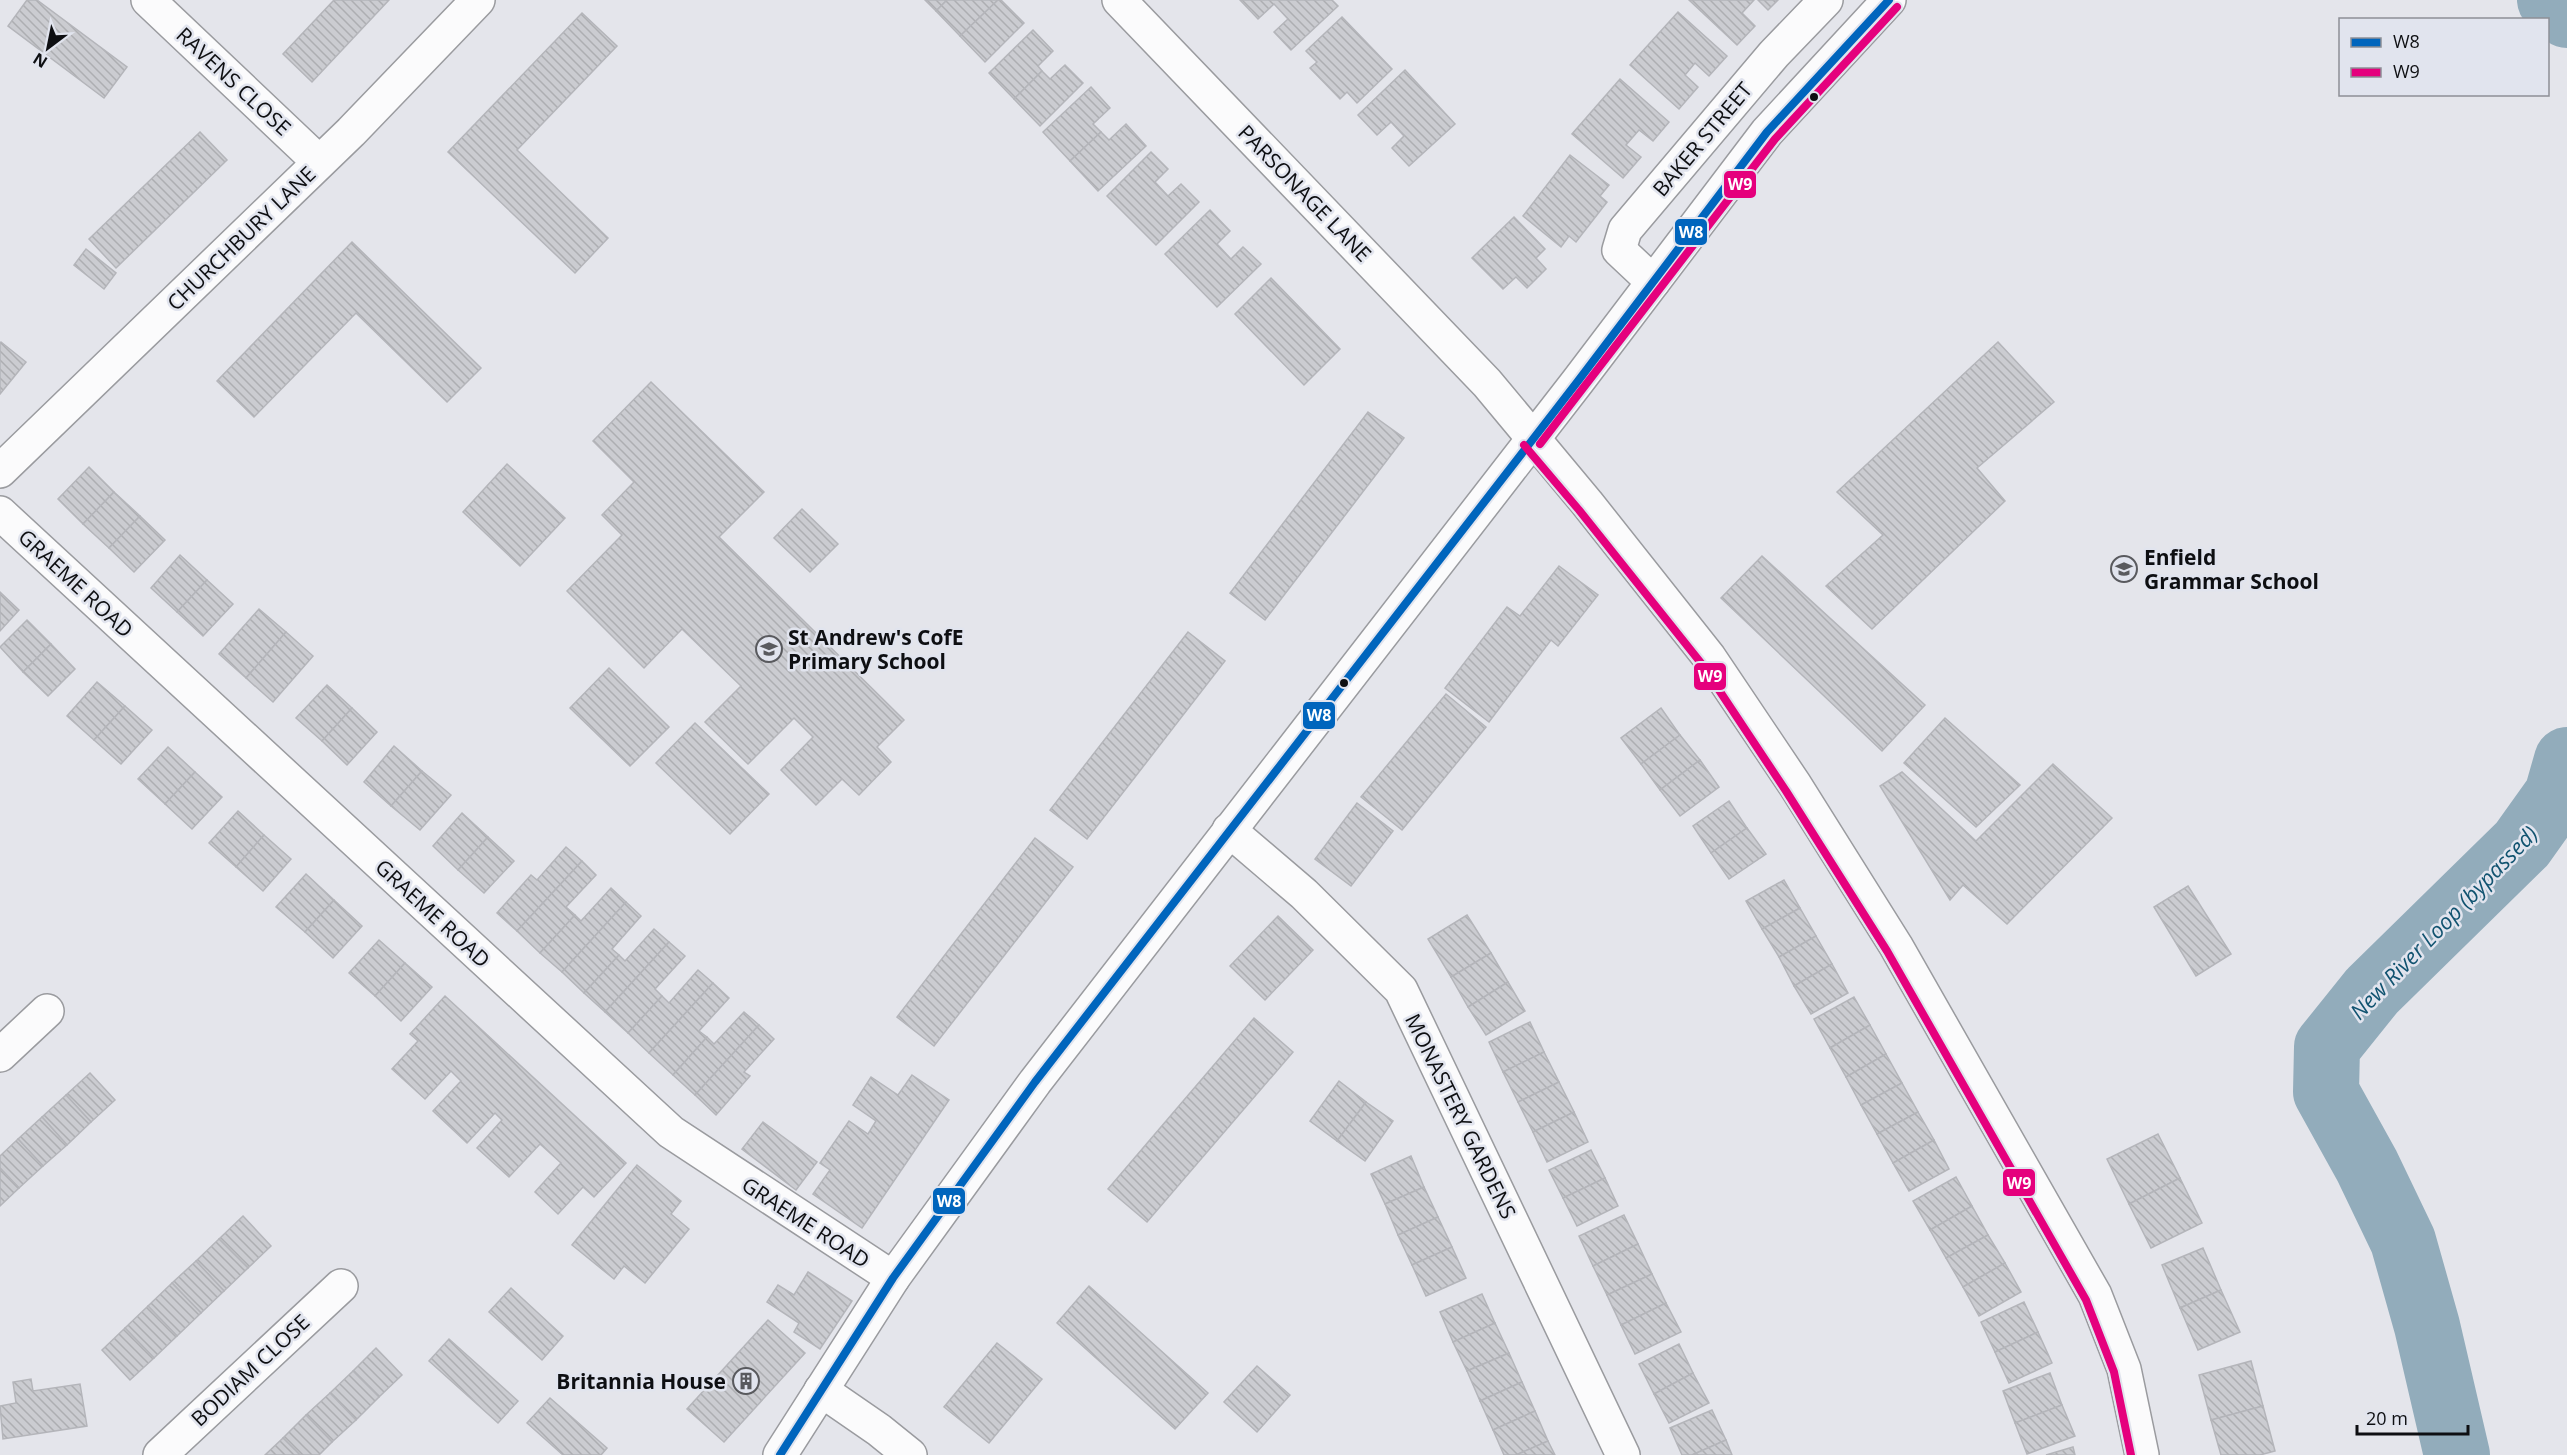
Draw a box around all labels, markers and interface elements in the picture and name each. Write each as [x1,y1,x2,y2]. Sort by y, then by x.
north arrow [18,18,78,78]
legend [2339,18,2549,96]
street label: RAVENS CLOSE [171,21,297,141]
text: W8 [2393,29,2420,53]
text: N [29,48,51,73]
text: W9 [2393,59,2420,83]
street label: BAKER STREET [1646,76,1758,202]
unlabelled marker [1808,91,1820,103]
street label: PARSONAGE LANE [1232,119,1378,267]
street label: CHURCHBURY LANE [161,160,321,316]
line badge: W9 [1723,170,1757,199]
text: W9 [1728,173,1752,195]
line badge: W8 [1674,218,1708,246]
text: W8 [1679,221,1703,243]
street label: GRAEME ROAD [13,523,139,643]
place label: Enfield Grammar School [2144,543,2319,595]
school or university icon: Enfield Grammar School [2109,554,2139,584]
place label: St Andrew's CofE Primary School [788,623,963,675]
school or university icon: St Andrew's CofE Primary School [754,634,784,664]
line badge: W9 [1693,662,1727,691]
text: W9 [1698,665,1722,687]
unlabelled marker [1338,677,1350,689]
line badge: W8 [1302,701,1336,730]
text: W8 [1307,704,1331,726]
water label: New River Loop (bypassed) [2342,819,2544,1025]
street label: GRAEME ROAD [370,853,496,973]
street label: MONASTERY GARDENS [1399,1009,1523,1223]
line badge: W9 [2002,1168,2036,1197]
street label: GRAEME ROAD [737,1170,875,1274]
text: W9 [2007,1172,2031,1194]
line badge: W8 [932,1187,966,1215]
text: W8 [937,1190,961,1212]
street label: BODIAM CLOSE [185,1308,315,1432]
building icon: Britannia House [731,1366,761,1396]
place label: Britannia House [556,1367,726,1395]
scale bar [2357,1398,2468,1436]
text: 20 m [2366,1406,2408,1430]

